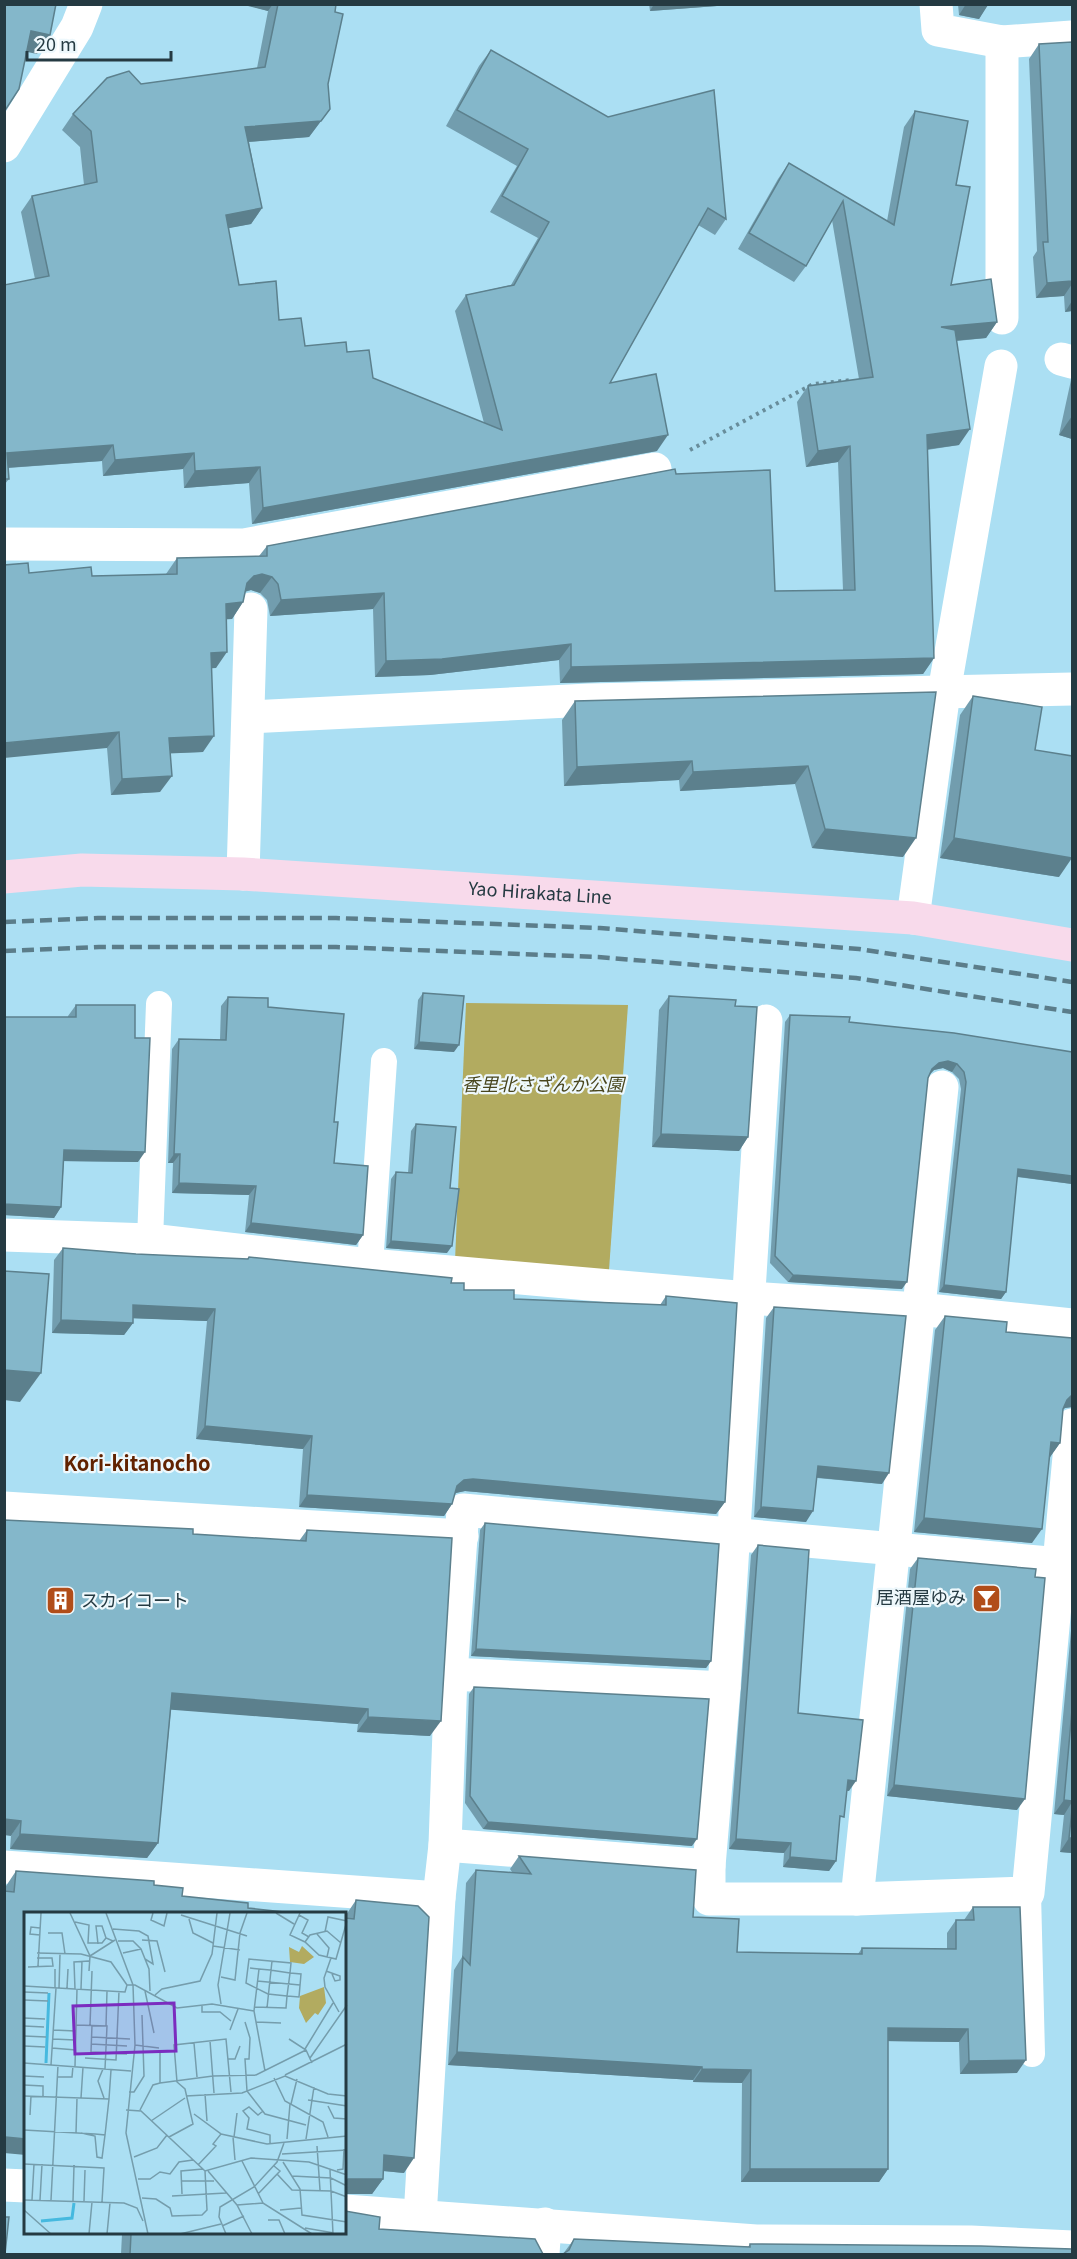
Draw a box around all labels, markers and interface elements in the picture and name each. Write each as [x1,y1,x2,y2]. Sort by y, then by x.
scale bar [27,24,171,62]
text: 20 m [36,30,77,56]
street label: Yao Hirakata Line [467,874,613,909]
park label: 香里北さざんか公園 [462,1070,627,1096]
district label: Kori-kitanocho [63,1448,211,1477]
bar icon: 居酒屋ゆみ [971,1582,1003,1614]
place label: 居酒屋ゆみ [876,1583,966,1609]
building icon: スカイコート [44,1585,76,1617]
place label: スカイコート [81,1586,189,1612]
inset map [24,1912,346,2235]

